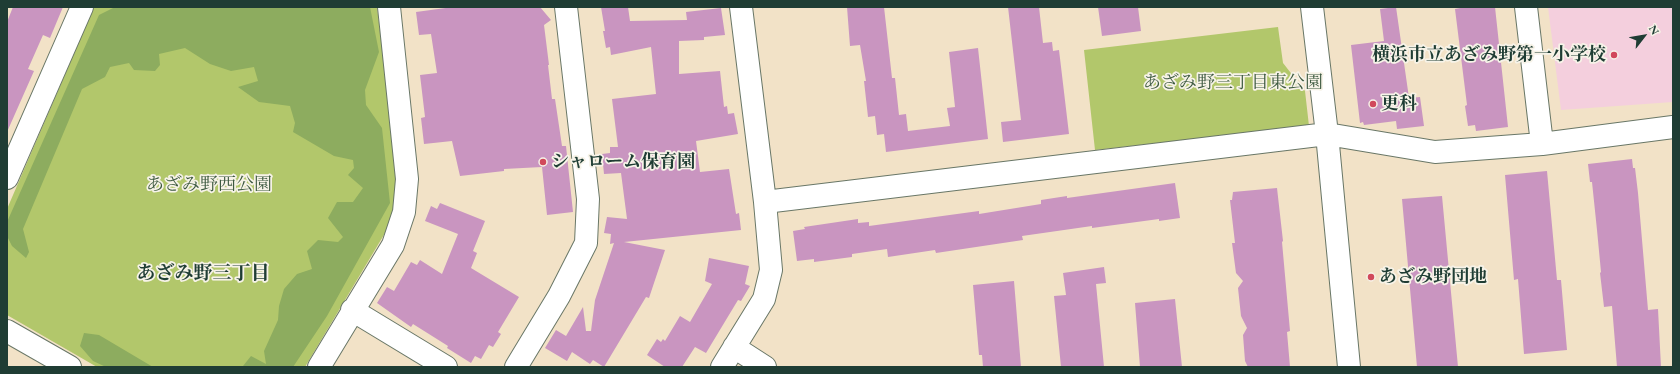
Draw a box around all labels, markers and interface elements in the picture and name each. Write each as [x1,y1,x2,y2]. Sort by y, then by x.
north arrow [1624,16,1664,56]
text: N [1646,22,1663,37]
place label: 横浜市立あざみ野第一小学校 [1372,44,1606,66]
marker: 横浜市立あざみ野第一小学校 [1609,50,1619,60]
park label: あざみ野三丁目東公園 [1143,72,1323,94]
place label: 更科 [1381,93,1417,115]
marker: 更科 [1368,99,1378,109]
place label: シャローム保育園 [551,151,695,173]
marker: シャローム保育園 [538,157,548,167]
park label: あざみ野西公園 [146,174,272,196]
district label: あざみ野三丁目 [137,263,269,285]
place label: あざみ野団地 [1379,266,1487,288]
marker: あざみ野団地 [1366,272,1376,282]

